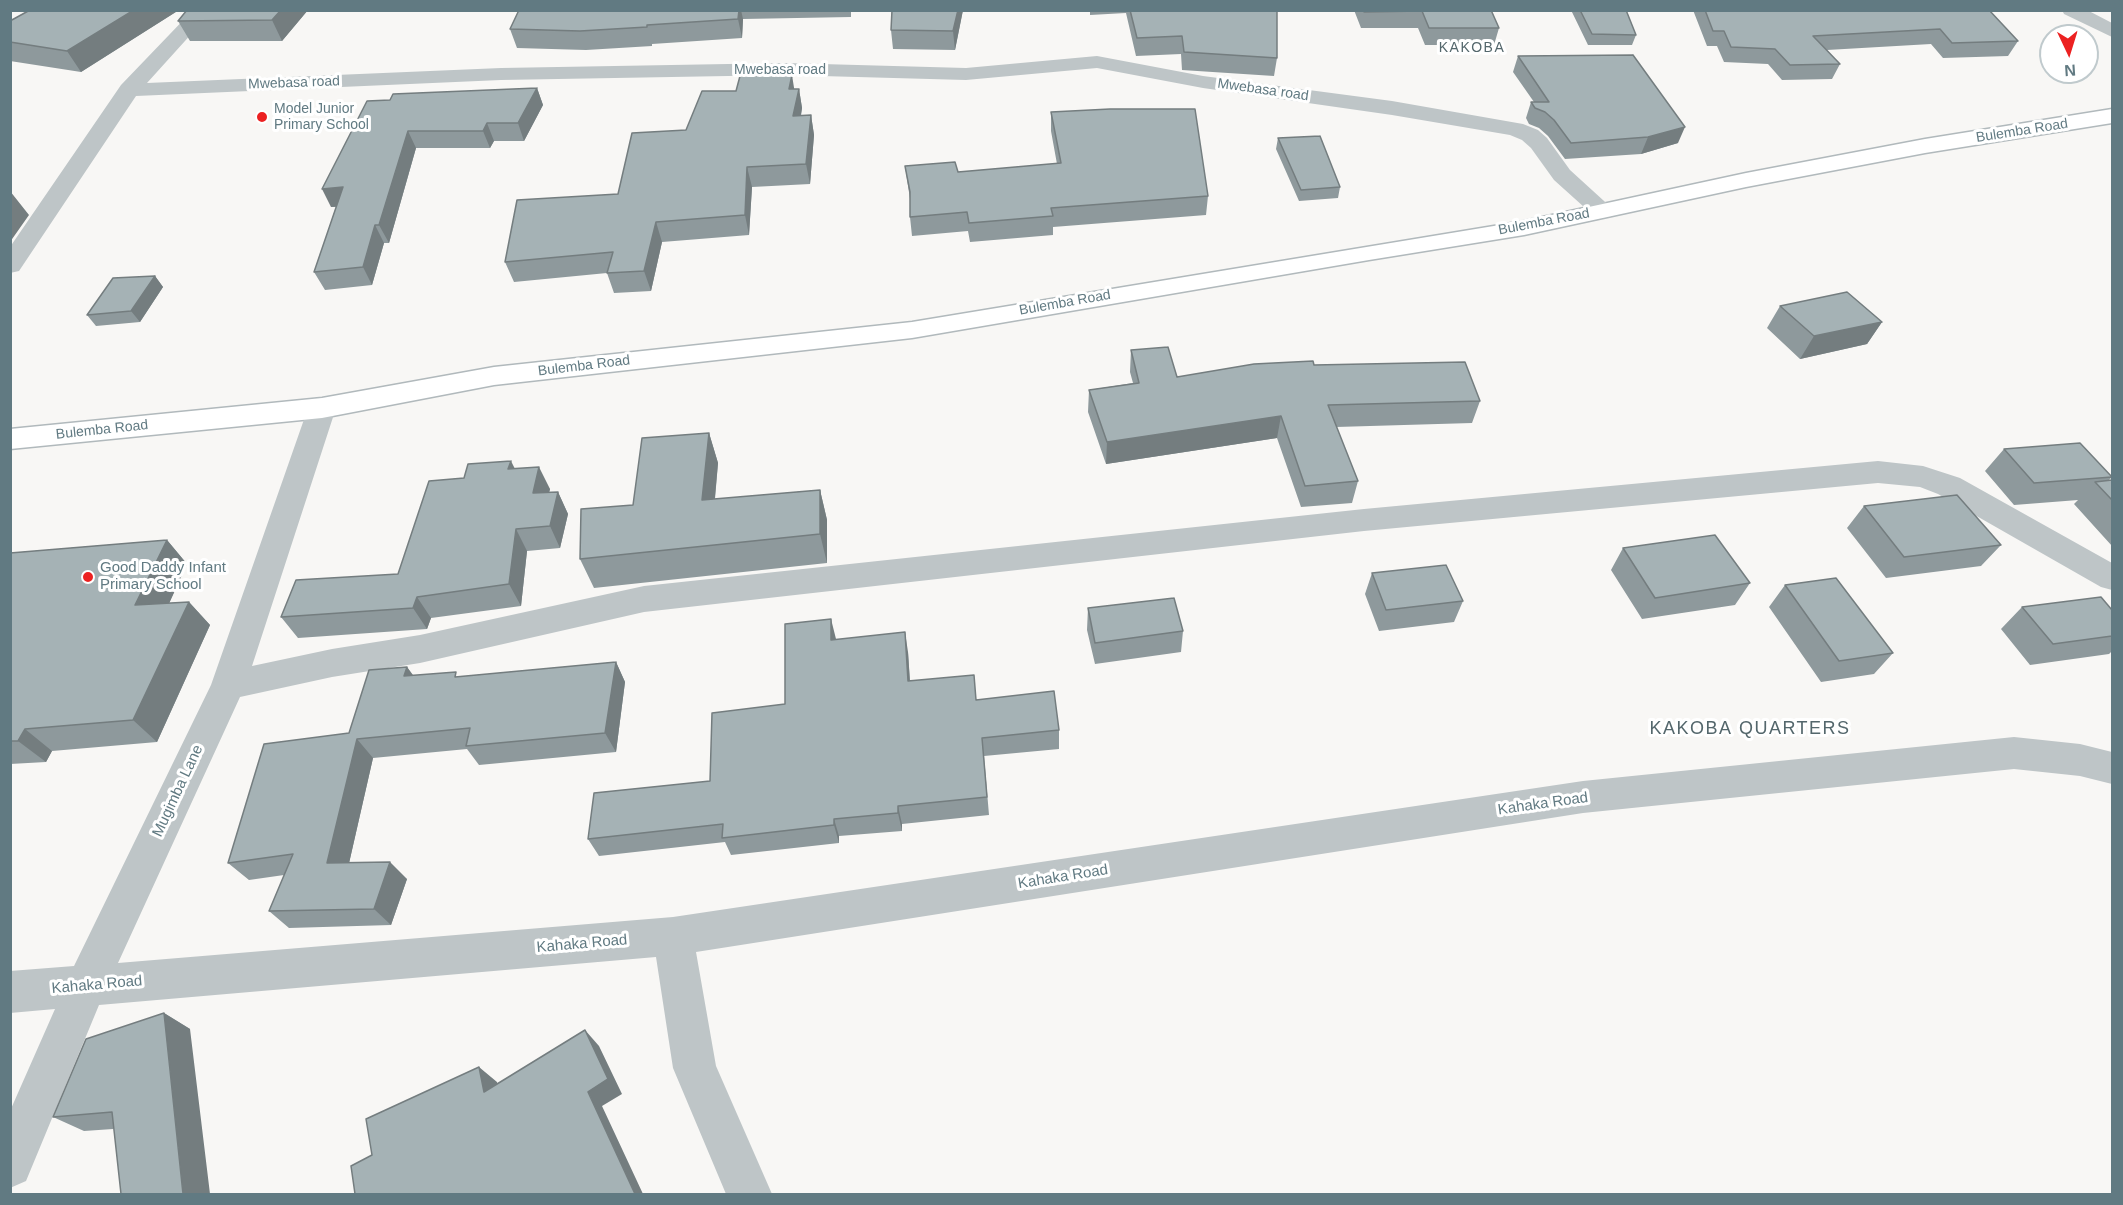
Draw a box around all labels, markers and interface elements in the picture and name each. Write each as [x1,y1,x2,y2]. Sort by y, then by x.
north arrow [2039,24,2099,84]
district label: KAKOBA [1439,40,1505,56]
street label: Mwebasa road [734,62,826,78]
text: N [2064,62,2077,79]
street label: Mwebasa road [248,73,340,93]
street label: Mwebasa road [1216,75,1310,105]
place label: Model Junior Primary School [274,101,369,134]
marker: Model Junior Primary School [255,110,269,124]
street label: Bulemba Road [1975,115,2069,147]
street label: Bulemba Road [1497,205,1591,239]
street label: Bulemba Road [1018,287,1112,319]
street label: Bulemba Road [537,352,631,380]
street label: Bulemba Road [55,417,149,443]
place label: Good Daddy Infant Primary School [100,559,226,594]
marker: Good Daddy Infant Primary School [81,570,95,584]
district label: KAKOBA QUARTERS [1649,718,1851,740]
street label: Mugimba Lane [149,742,207,840]
street label: Kahaka Road [1497,789,1589,819]
street label: Kahaka Road [1017,861,1109,893]
street label: Kahaka Road [536,931,628,957]
street label: Kahaka Road [51,972,143,998]

